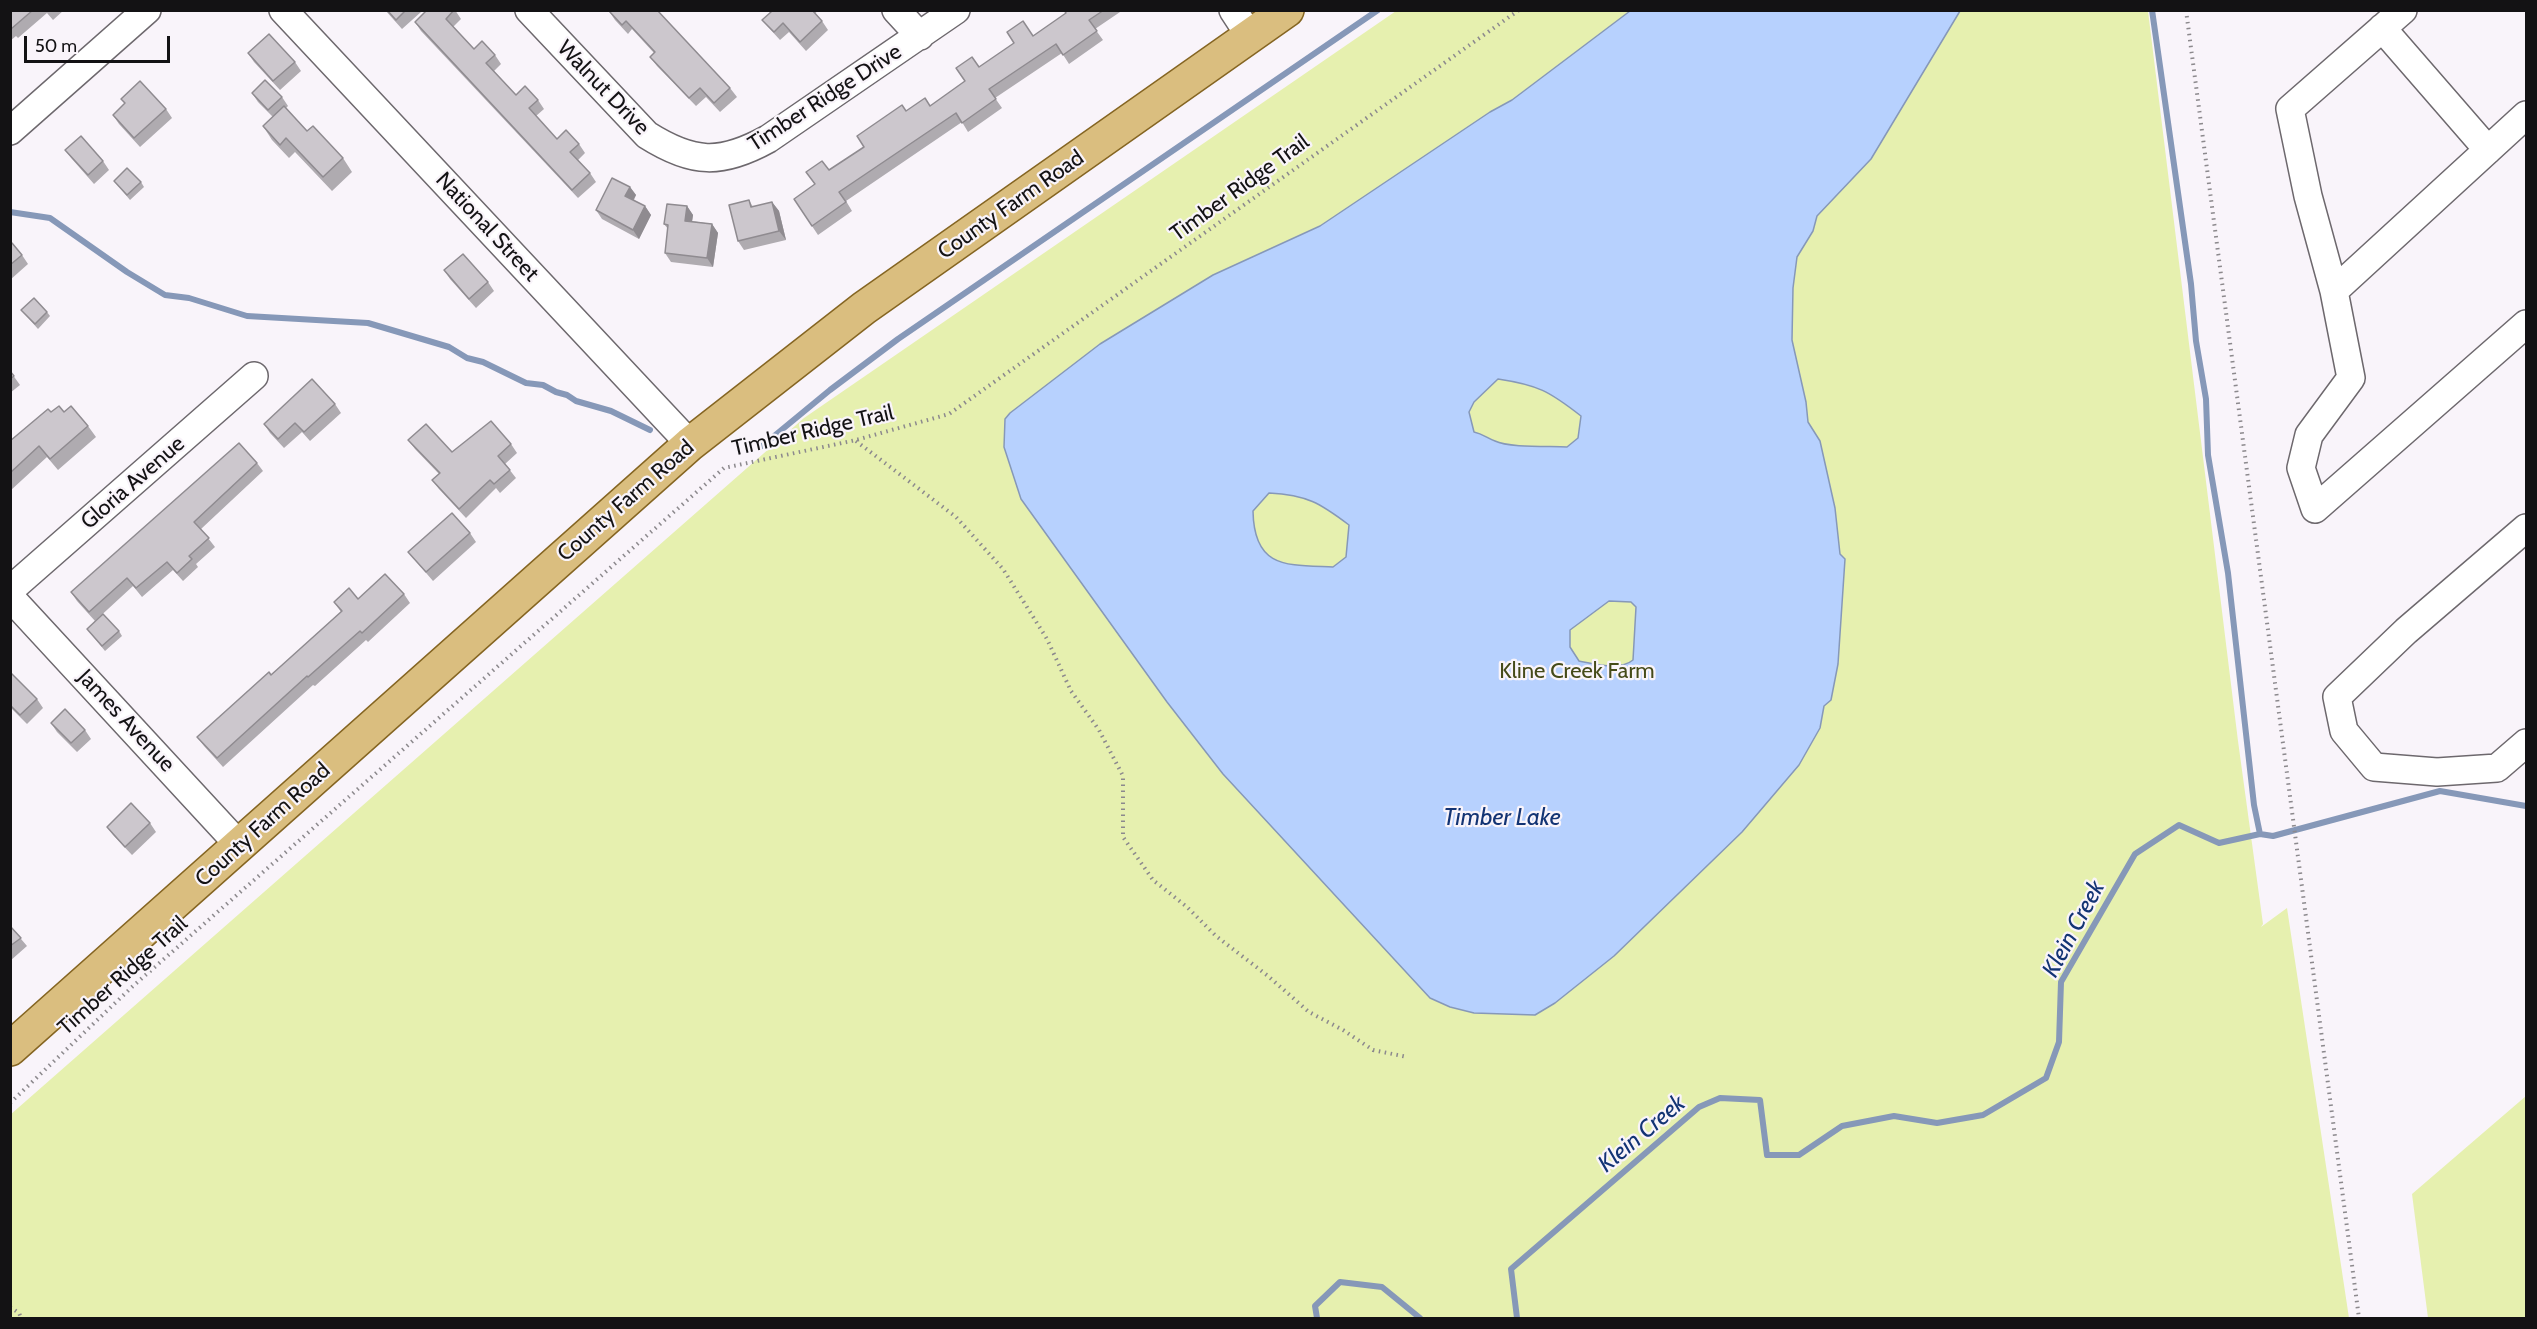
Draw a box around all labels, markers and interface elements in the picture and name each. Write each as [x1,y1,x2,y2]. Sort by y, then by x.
scale bar [27,24,172,62]
text: 50 m [35,35,77,57]
street label: Walnut Drive [551,35,655,141]
street label: Timber Ridge Drive [743,39,907,157]
street label: Timber Ridge Trail [1165,129,1315,247]
street label: County Farm Road [933,145,1089,265]
street label: National Street [430,167,544,287]
street label: Timber Ridge Trail [730,400,896,462]
street label: Gloria Avenue [76,431,190,535]
street label: County Farm Road [552,435,700,567]
park label: Kline Creek Farm [1499,659,1655,685]
street label: James Avenue [72,664,180,778]
street label: County Farm Road [190,758,336,892]
water label: Timber Lake [1443,804,1561,832]
water label: Klein Creek [2037,876,2111,982]
street label: Timber Ridge Trail [53,911,193,1041]
water label: Klein Creek [1593,1089,1691,1179]

